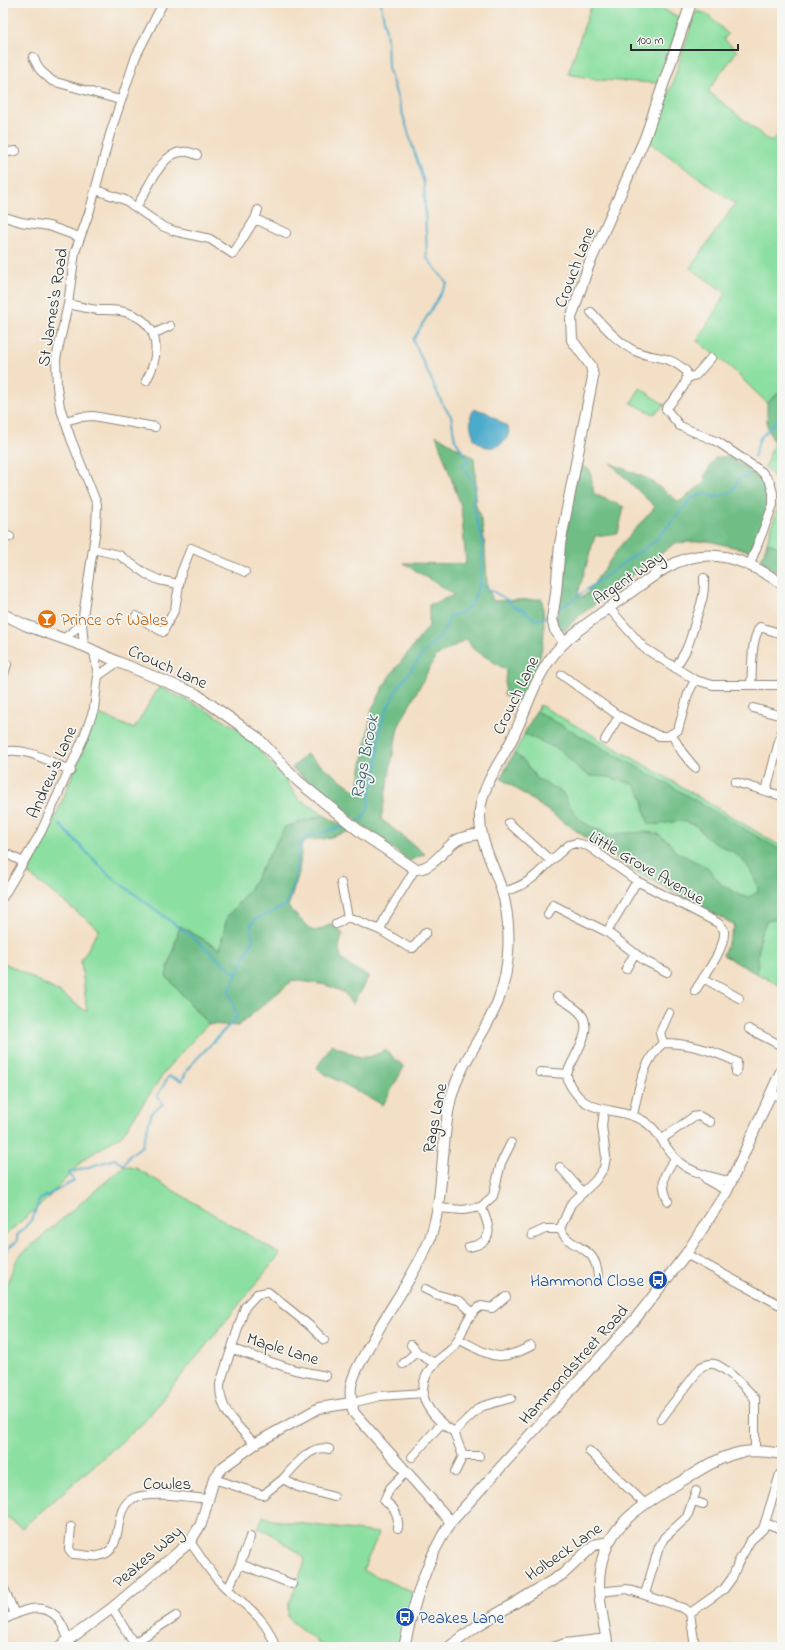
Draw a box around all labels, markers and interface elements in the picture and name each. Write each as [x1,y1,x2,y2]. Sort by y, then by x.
scale bar [631,26,738,52]
text: 100 m [637,32,664,50]
street label: Crouch Lane [549,223,602,311]
street label: St James's Road [32,246,75,368]
street label: Argent Way [588,545,671,613]
bar icon: Prince of Wales [36,608,58,630]
place label: Prince of Wales [61,608,168,633]
street label: Crouch Lane [124,639,211,696]
street label: Crouch Lane [487,652,546,739]
water label: Rags Brook [345,712,387,802]
street label: Andrew's Lane [21,722,84,823]
street label: Little Grove Avenue [584,825,709,912]
street label: Rags Lane [416,1081,457,1156]
place label: Hammond Close [530,1269,644,1294]
bus stop icon: Hammond Close [647,1269,669,1291]
street label: Hammondstreet Road [513,1299,635,1431]
street label: Maple Lane [243,1327,322,1372]
street label: Cowles [143,1472,191,1497]
street label: Holbeck Lane [520,1516,608,1588]
street label: Peakes Way [108,1520,189,1595]
bus stop icon: Peakes Lane [394,1606,416,1628]
place label: Peakes Lane [419,1606,504,1631]

